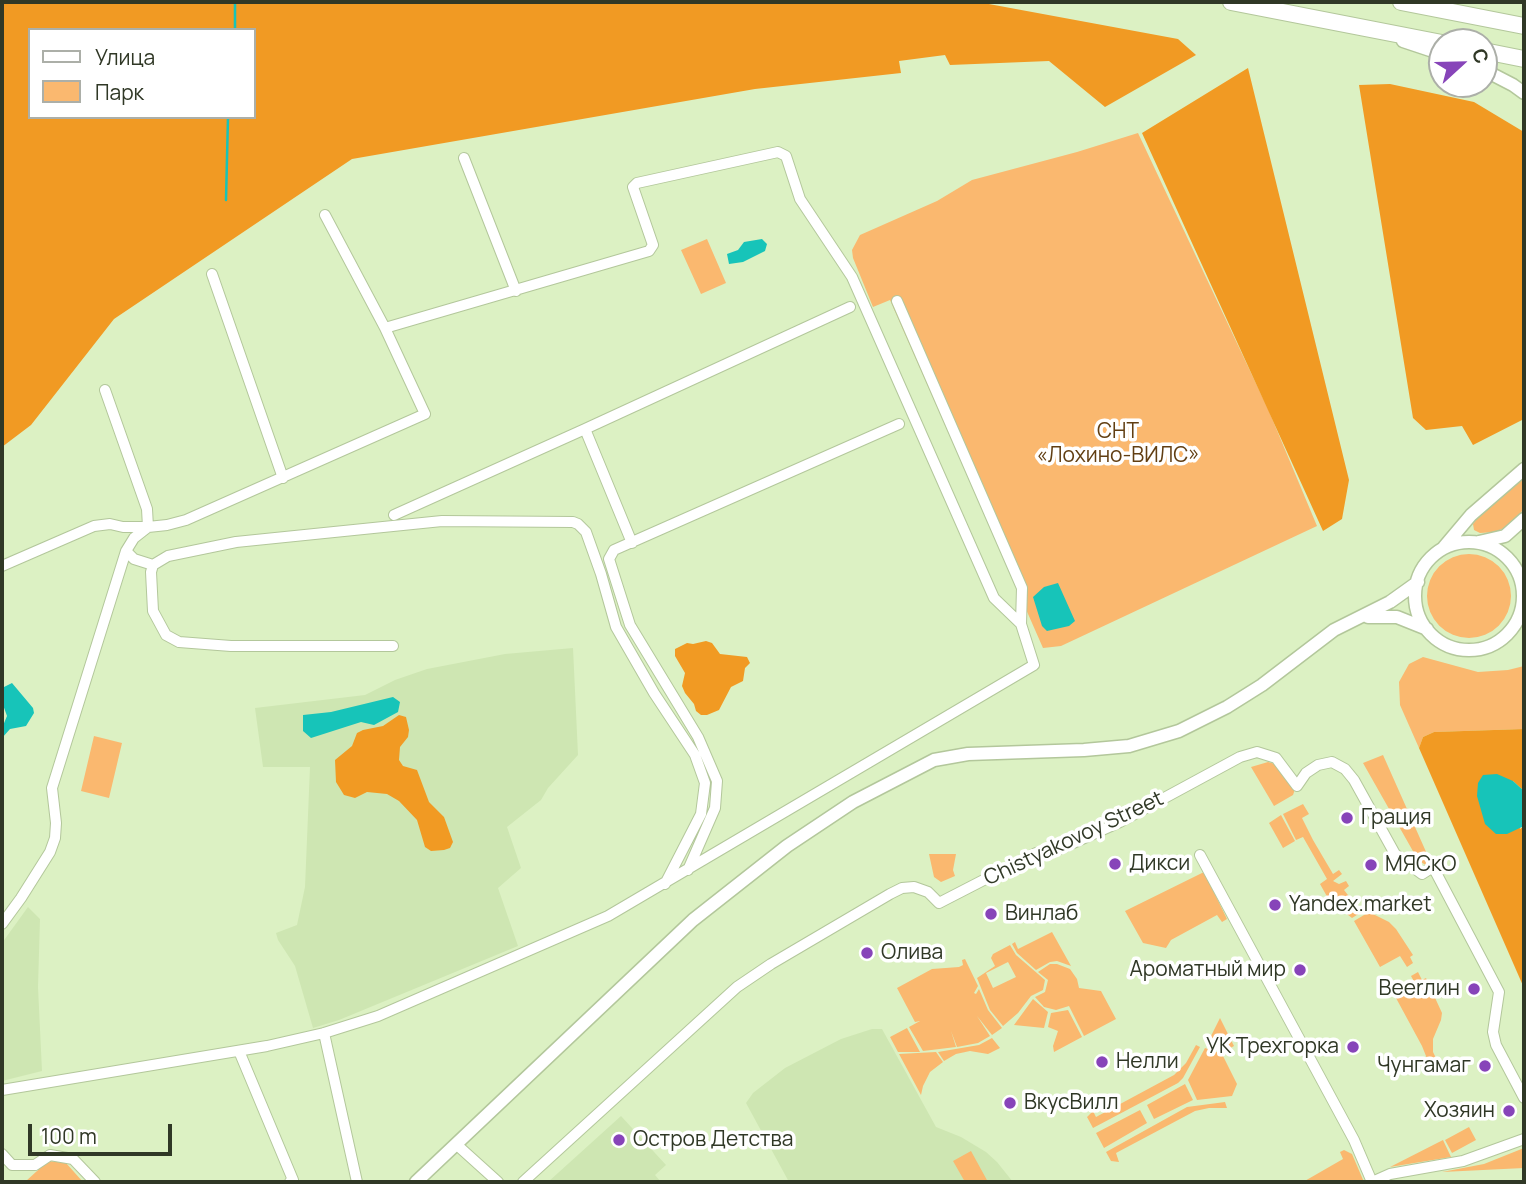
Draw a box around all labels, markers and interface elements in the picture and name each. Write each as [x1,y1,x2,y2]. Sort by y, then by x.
legend [28,28,256,119]
north arrow [1428,28,1498,98]
text: Улица [95,43,155,71]
text: С [1466,44,1495,67]
text: Парк [95,78,144,106]
park label: СНТ «Лохино-ВИЛС» [1036,419,1200,469]
street label: Chistyakovoy Street [980,786,1168,892]
place label: Грация [1361,805,1432,831]
marker: Грация [1339,810,1355,826]
place label: Дикси [1129,851,1190,877]
place label: МЯСкО [1385,852,1457,878]
marker: Дикси [1107,856,1123,872]
marker: МЯСкО [1363,857,1379,873]
place label: Yandex.market [1289,892,1432,918]
marker: Yandex.market [1267,897,1283,913]
place label: Винлаб [1005,901,1078,927]
marker: Винлаб [983,906,999,922]
place label: Олива [881,940,943,966]
marker: Олива [859,945,875,961]
place label: Ароматный мир [1129,957,1286,983]
marker: Ароматный мир [1292,962,1308,978]
place label: Beerлин [1379,976,1460,1002]
marker: Beerлин [1466,981,1482,997]
place label: УК Трехгорка [1206,1034,1339,1060]
marker: УК Трехгорка [1345,1039,1361,1055]
place label: Нелли [1116,1049,1179,1075]
place label: Чунгамаг [1377,1053,1471,1079]
marker: Нелли [1094,1054,1110,1070]
marker: Чунгамаг [1477,1058,1493,1074]
place label: ВкусВилл [1024,1090,1119,1116]
marker: ВкусВилл [1002,1095,1018,1111]
place label: Хозяин [1424,1098,1495,1124]
marker: Хозяин [1501,1103,1517,1119]
scale bar [32,1110,175,1154]
text: 100 m [41,1122,97,1150]
place label: Остров Детства [633,1127,793,1153]
marker: Остров Детства [611,1132,627,1148]

